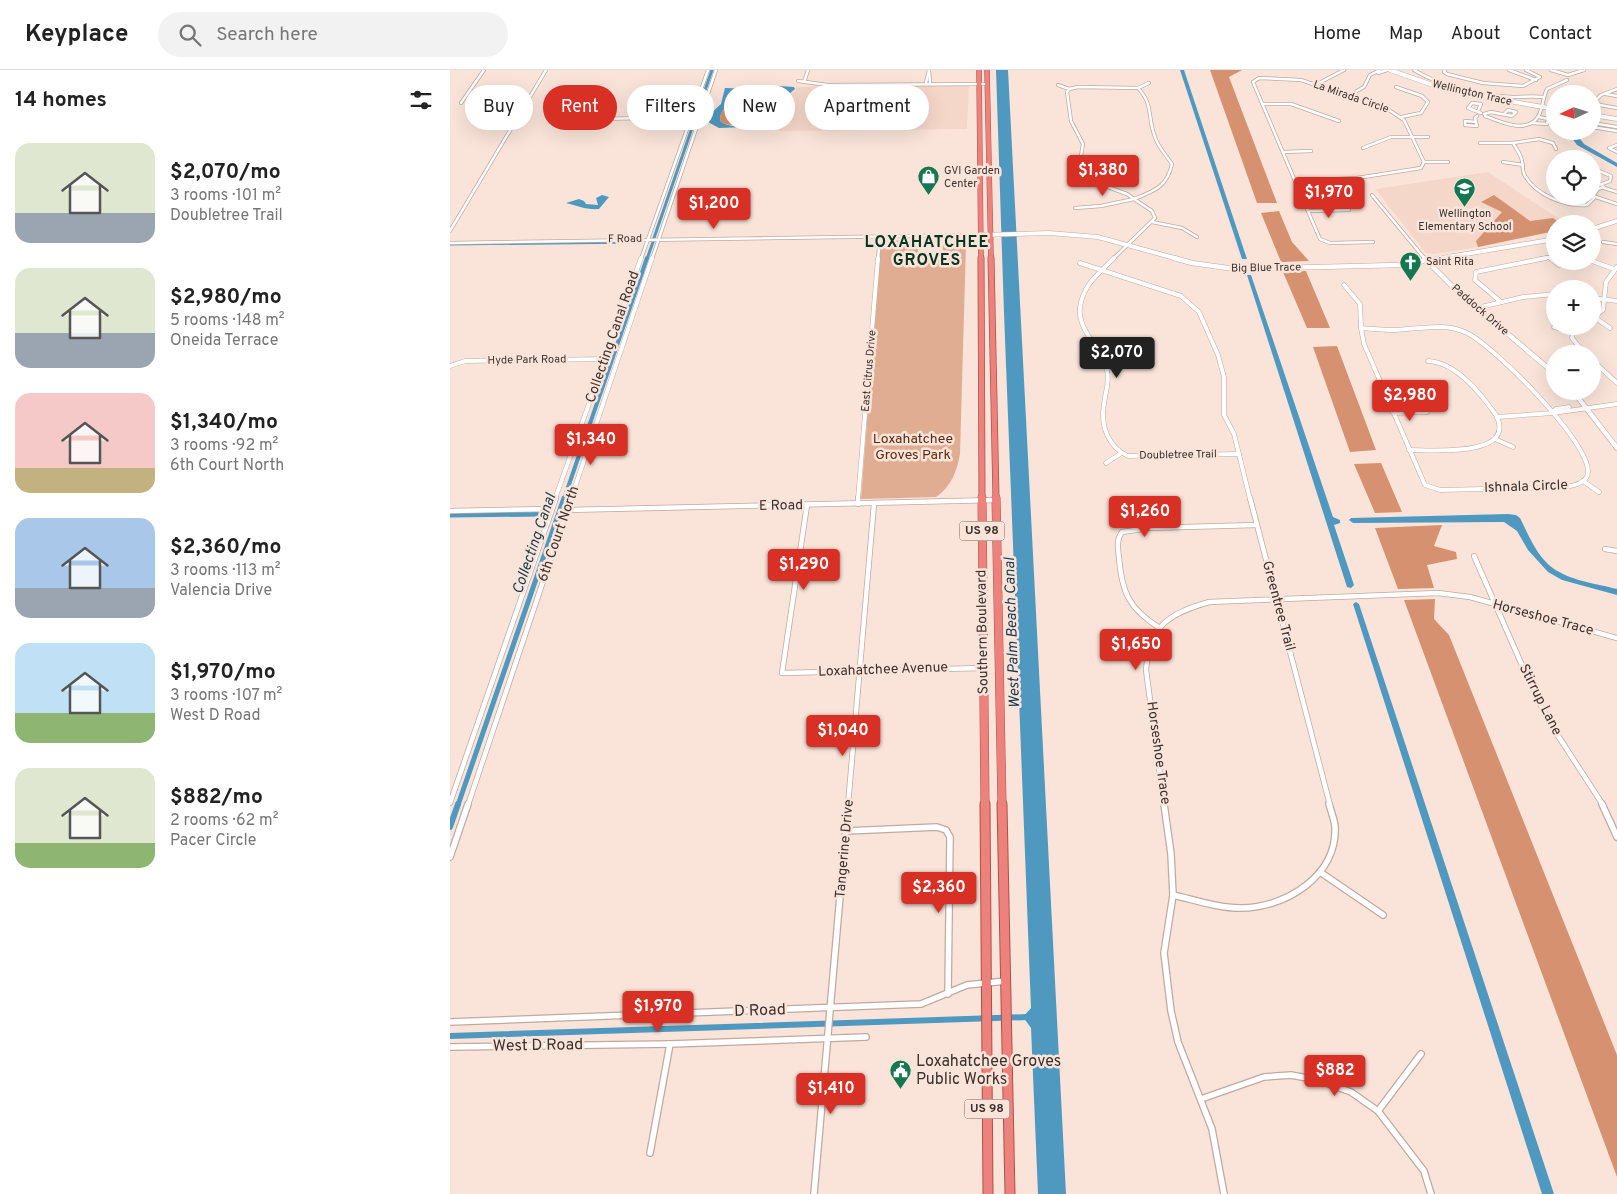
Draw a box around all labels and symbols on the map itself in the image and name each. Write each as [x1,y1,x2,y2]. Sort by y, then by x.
street label: Wellington Trace [1431,77,1513,109]
street label: La Mirada Circle [1311,78,1391,116]
north arrow [1546,85,1601,140]
pin: $1,380 [1062,154,1144,197]
place label: GVI Garden Center [944,164,1000,191]
shop icon: GVI Garden Center [916,165,940,196]
pin: $1,970 [1288,176,1370,219]
school or university icon: Wellington Elementary School [1453,176,1477,207]
pin: $1,200 [673,188,755,230]
place label: Wellington Elementary School [1418,207,1512,234]
street label: F Road [608,232,642,246]
district label: LOXAHATCHEE GROVES [864,233,990,271]
church icon: Saint Rita [1398,250,1422,281]
place label: Saint Rita [1426,255,1474,269]
street label: Big Blue Trace [1231,260,1301,276]
street label: Collecting Canal Road [582,269,644,405]
street label: Paddock Drive [1448,281,1512,339]
street label: East Citrus Drive [858,330,880,412]
pin: $2,070 [1076,336,1158,379]
street label: Hyde Park Road [487,352,567,368]
pin: $2,980 [1369,380,1451,422]
pin: $1,340 [550,424,632,466]
park label: Loxahatchee Groves Park [873,431,953,464]
street label: Doubletree Trail [1139,447,1217,463]
street label: Ishnala Circle [1484,477,1568,497]
street label: 6th Court North [535,484,583,584]
water label: Collecting Canal [509,490,561,597]
pin: $1,260 [1104,496,1186,538]
street label: E Road [759,497,803,515]
road number: US 98 [960,522,1004,541]
pin: $1,290 [763,548,845,591]
water label: West Palm Beach Canal [1001,556,1025,709]
street label: Greentree Trail [1258,559,1298,653]
street label: Southern Boulevard [973,570,993,694]
street label: Horseshoe Trace [1491,596,1595,640]
pin: $1,650 [1095,628,1177,671]
street label: Loxahatchee Avenue [818,659,948,681]
street label: Stirrup Lane [1515,662,1565,738]
street label: Horseshoe Trace [1142,700,1174,806]
pin: $1,040 [802,714,884,757]
street label: Tangerine Drive [832,799,858,899]
pin: $2,360 [898,872,980,914]
pin: $1,970 [617,990,699,1033]
street label: D Road [734,1000,786,1022]
street label: West D Road [493,1035,583,1057]
place label: Loxahatchee Groves Public Works [916,1052,1061,1090]
pin: $882 [1305,1054,1365,1097]
public building icon: Loxahatchee Groves Public Works [888,1059,912,1090]
pin: $1,410 [790,1072,872,1115]
road number: US 98 [964,1100,1010,1118]

